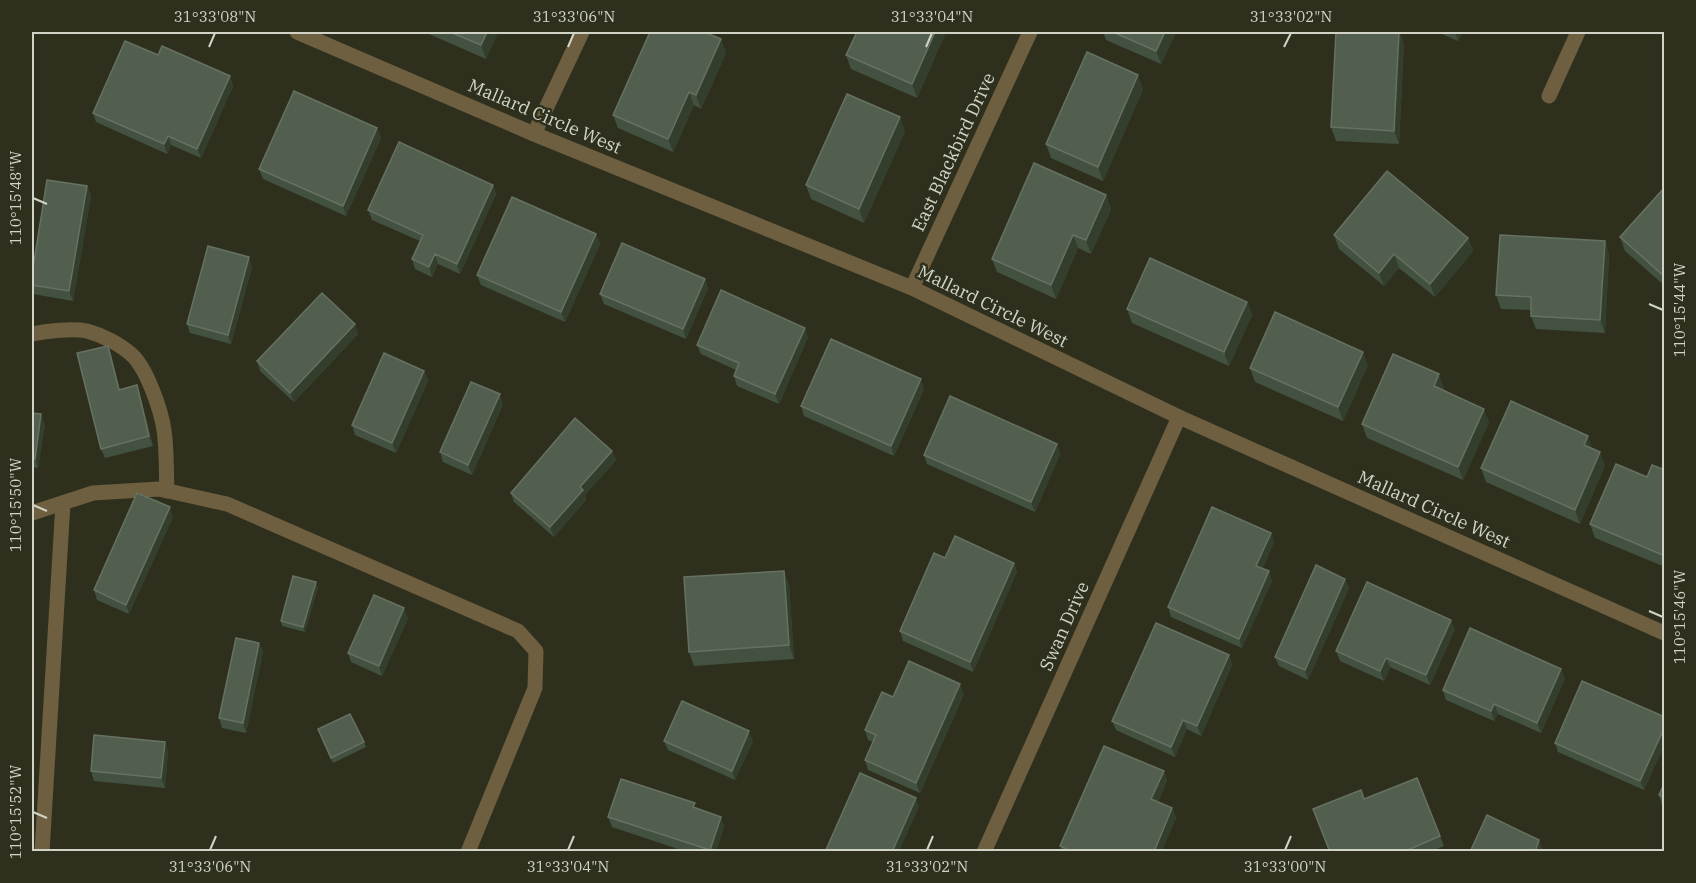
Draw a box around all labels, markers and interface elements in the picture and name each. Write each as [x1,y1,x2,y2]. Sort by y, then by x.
text: 31°33'08"N [174,7,256,26]
text: 31°33'06"N [533,7,615,26]
text: 31°33'04"N [891,7,973,26]
text: 31°33'02"N [1250,7,1332,26]
street label: East Blackbird Drive [906,69,1000,235]
street label: Mallard Circle West [465,73,625,159]
text: 110°15'48"W [6,150,25,245]
street label: Mallard Circle West [914,260,1072,352]
text: 110°15'44"W [1670,262,1689,357]
text: 110°15'50"W [6,457,25,552]
street label: Mallard Circle West [1354,465,1514,553]
text: 110°15'46"W [1670,569,1689,664]
street label: Swan Drive [1034,578,1094,674]
text: 110°15'52"W [6,764,25,859]
text: 31°33'06"N [169,857,251,876]
text: 31°33'04"N [527,857,609,876]
text: 31°33'02"N [886,857,968,876]
text: 31°33'00"N [1244,857,1326,876]

